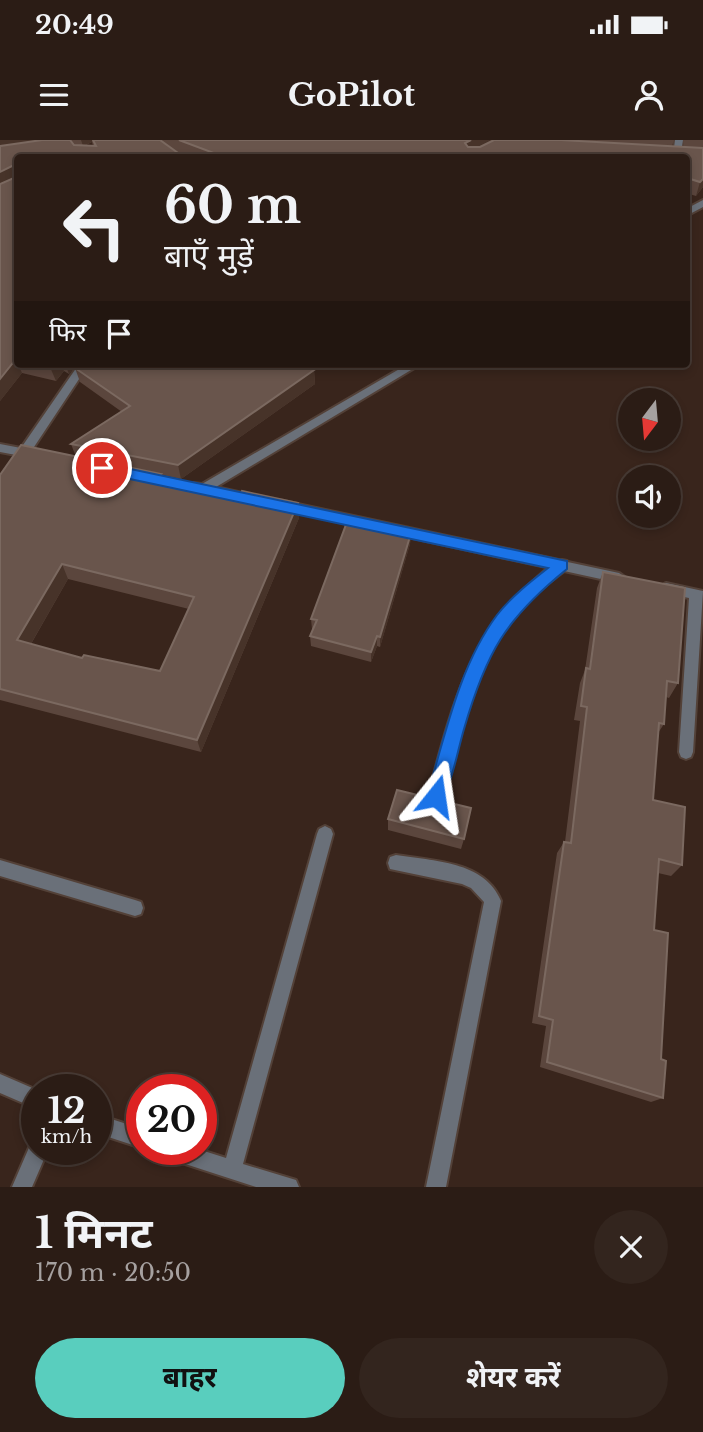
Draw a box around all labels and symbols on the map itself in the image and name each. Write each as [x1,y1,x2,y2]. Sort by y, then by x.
north arrow [618,388,681,452]
pin [72,438,132,498]
position arrow [399,759,473,833]
speed limit sign: 20 [126,1074,217,1165]

